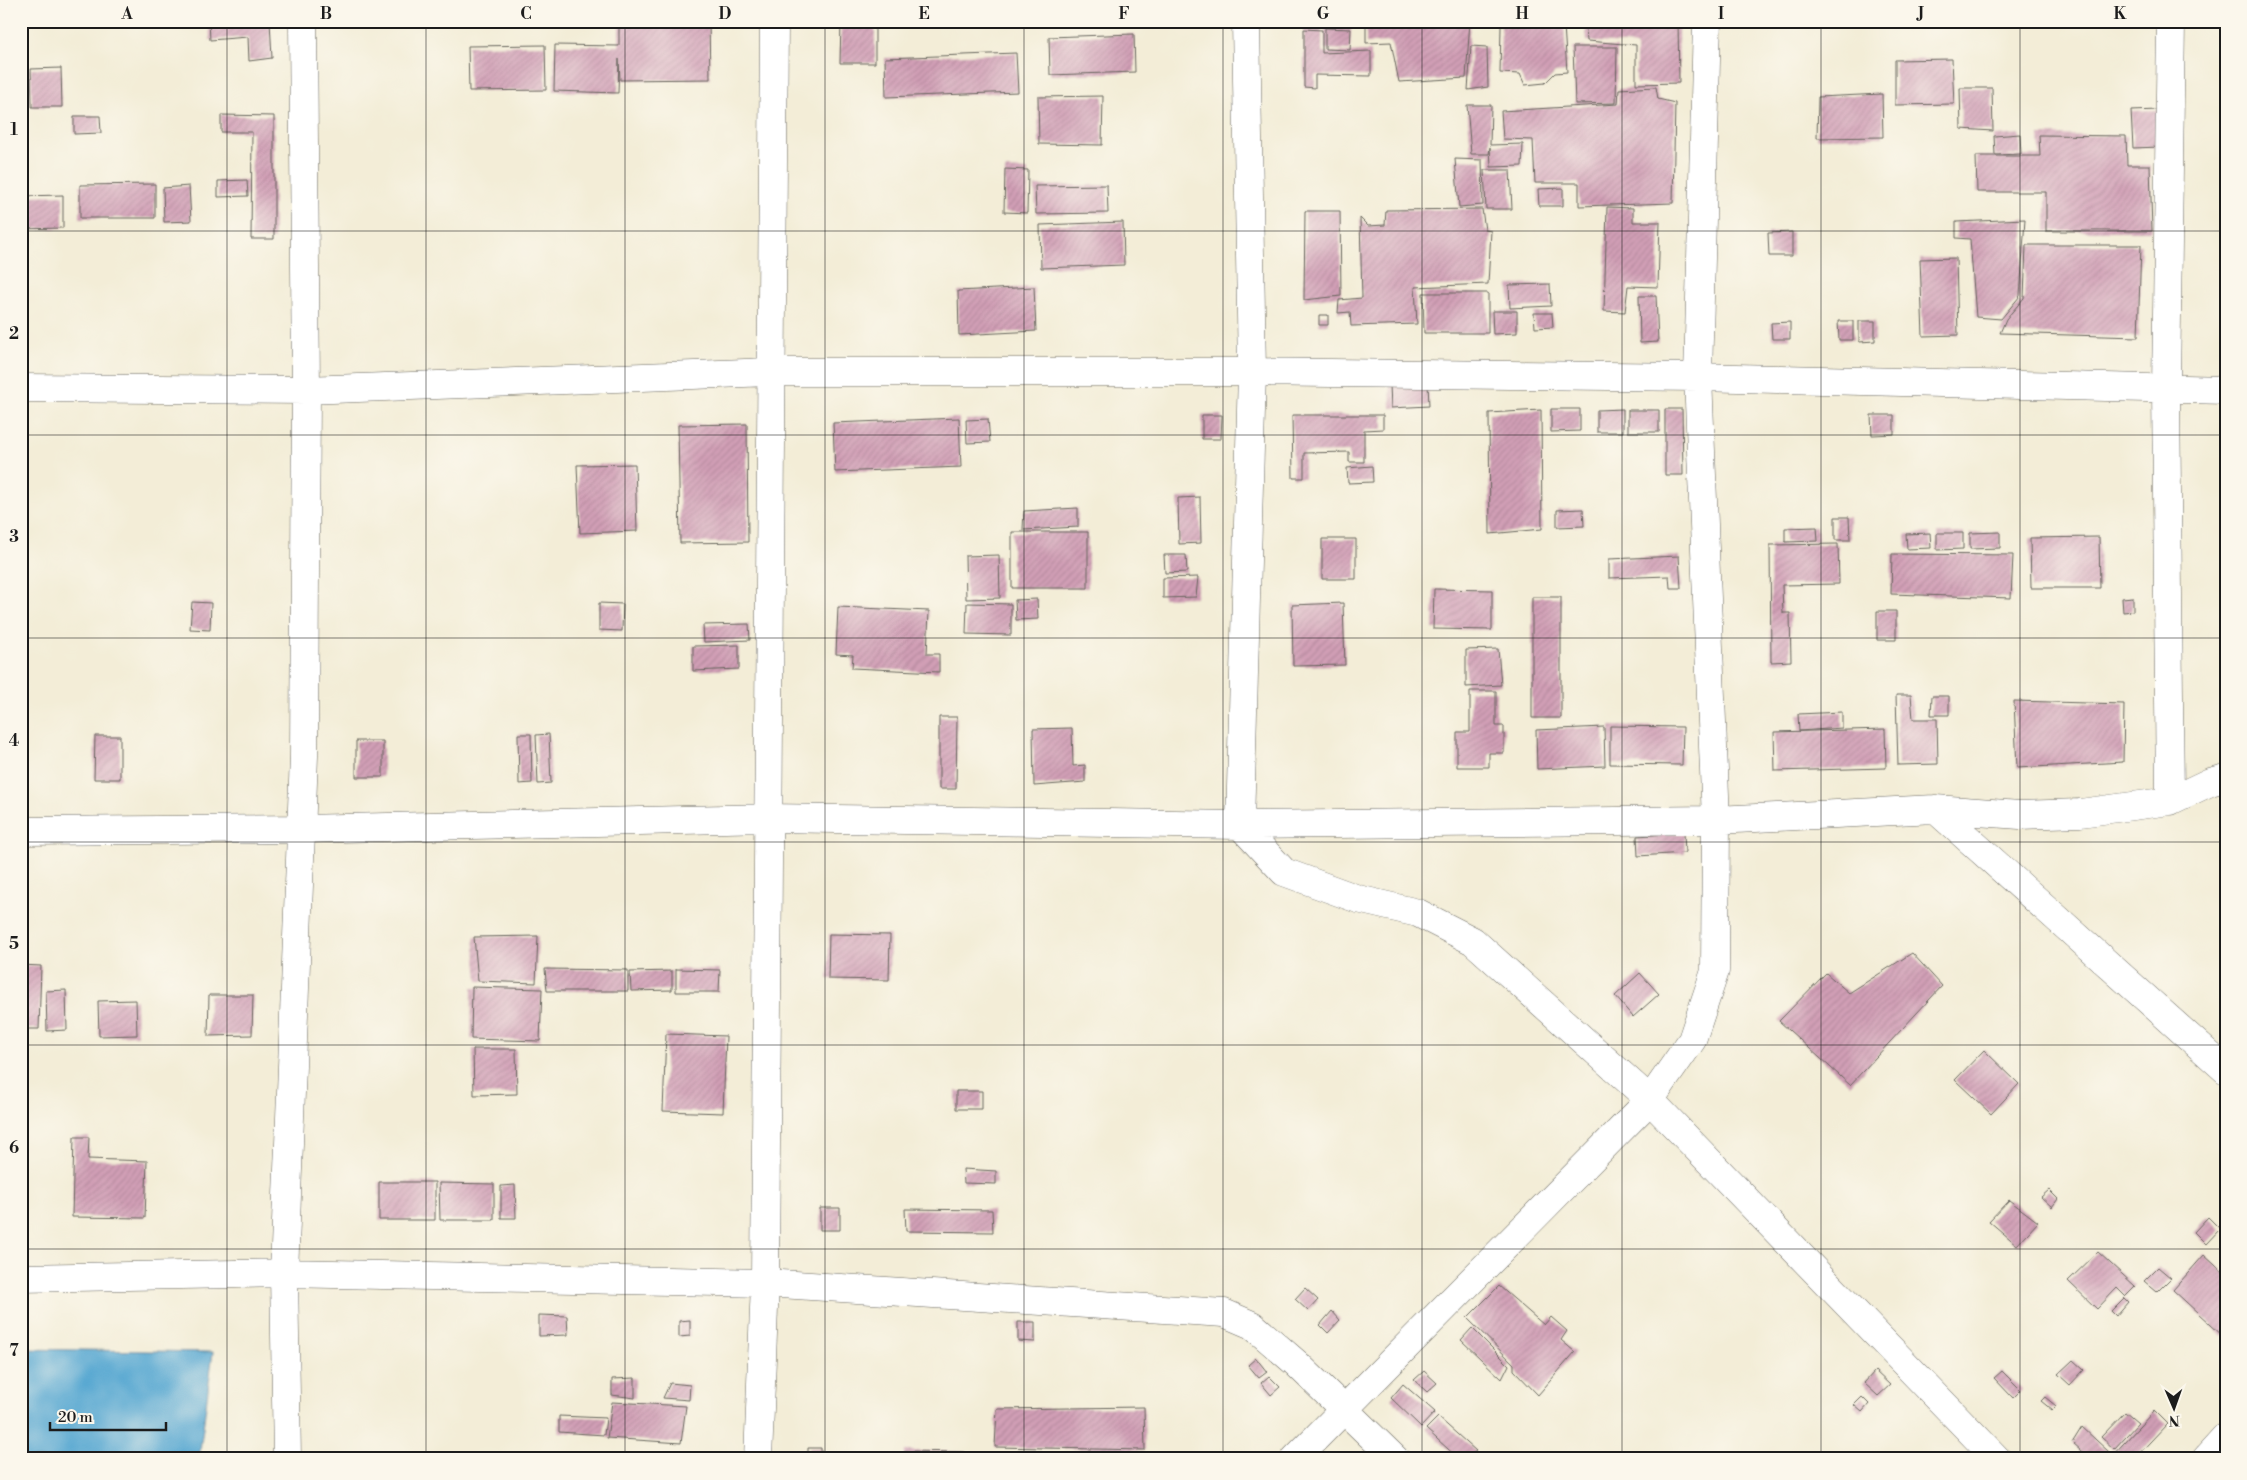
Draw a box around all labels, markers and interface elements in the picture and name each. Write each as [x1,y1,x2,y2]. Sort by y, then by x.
text: A [120,4,133,24]
text: B [320,4,332,24]
text: C [520,4,532,24]
text: D [719,4,732,24]
text: E [918,4,930,24]
text: F [1118,4,1130,24]
text: G [1317,4,1330,24]
text: H [1515,4,1529,24]
text: I [1718,4,1724,24]
text: J [1916,4,1924,24]
text: K [2114,4,2128,24]
text: 1 [10,120,18,140]
text: 2 [9,324,19,344]
text: 3 [9,527,19,547]
text: 4 [9,731,20,751]
text: 5 [9,934,19,954]
text: 6 [9,1138,19,1158]
text: 7 [9,1341,19,1361]
north arrow [2150,1382,2200,1432]
scale bar [50,1400,166,1432]
text: 20 m [58,1408,93,1427]
text: N [2169,1411,2180,1429]

